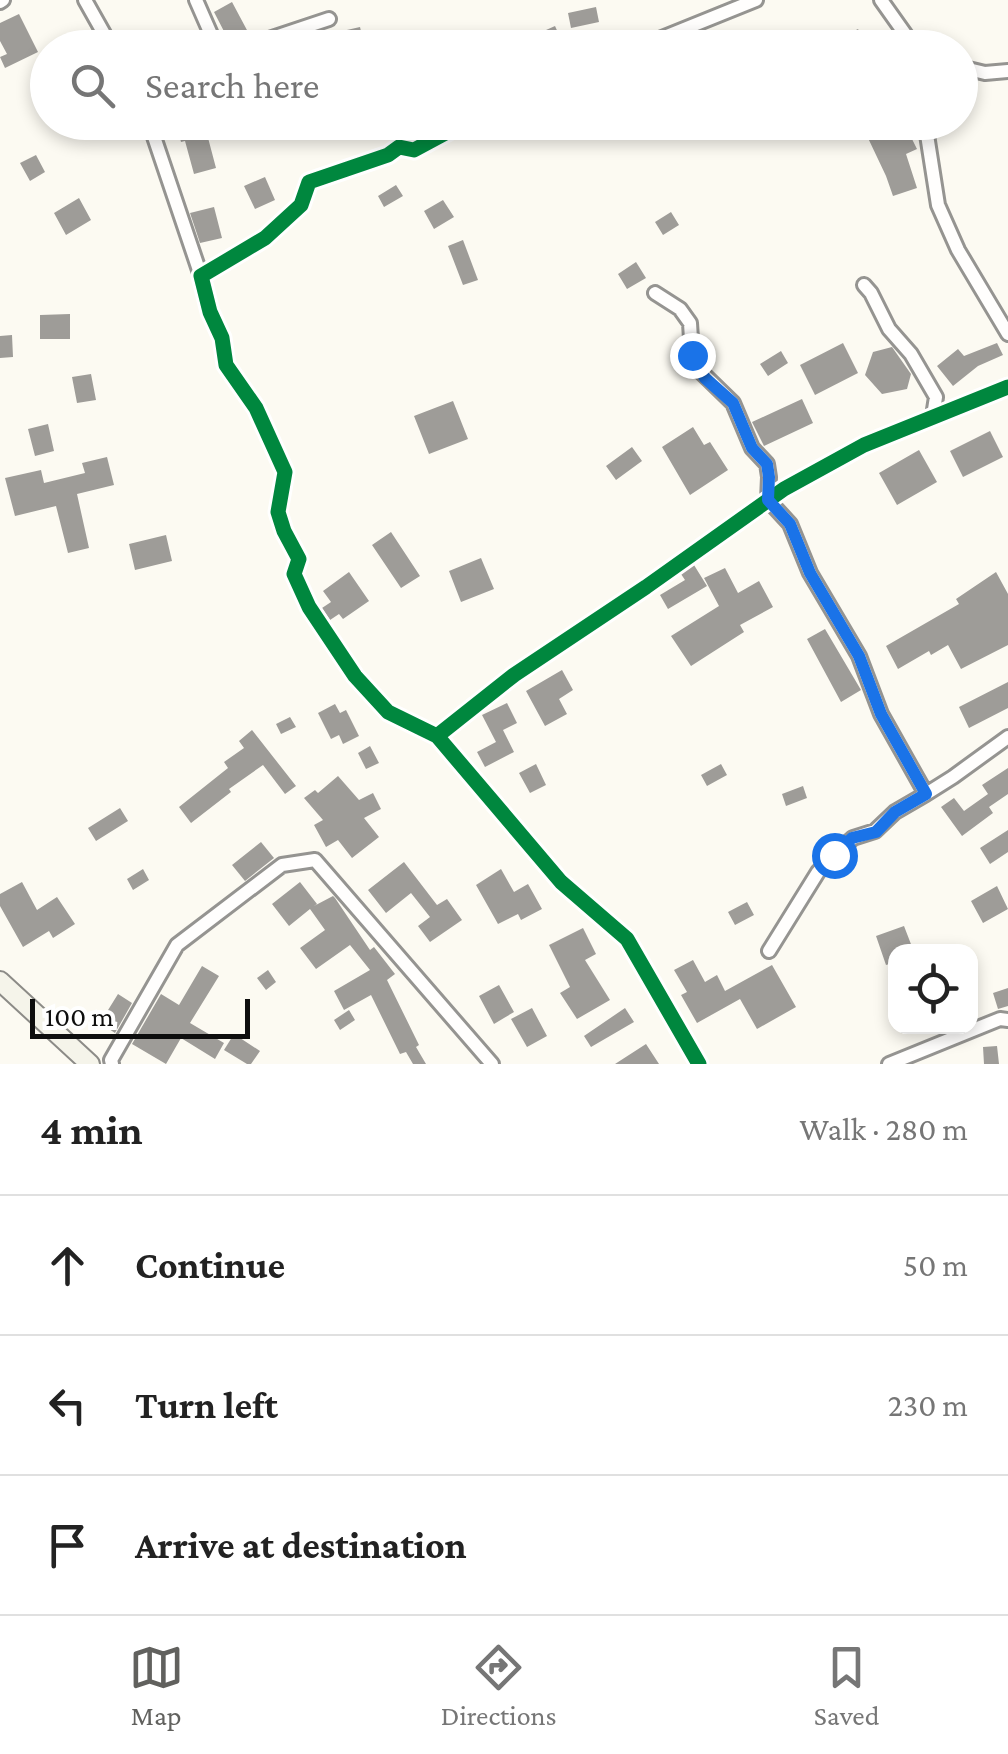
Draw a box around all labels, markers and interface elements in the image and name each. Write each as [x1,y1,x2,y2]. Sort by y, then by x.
search box [30,30,978,140]
icon: search [65,58,120,113]
text: Search here [145,64,319,106]
route end [670,333,716,379]
route start [812,833,858,879]
map controls [888,944,978,1034]
button: locate [888,944,978,1034]
scale bar [30,994,250,1038]
text: 100 m [45,1001,114,1032]
text: 4 min [40,1106,143,1153]
text: Walk · 280 m [800,1111,968,1147]
icon: ahead [40,1238,95,1293]
text: Continue [135,1244,285,1286]
text: 50 m [903,1247,968,1283]
icon: left [40,1378,95,1433]
text: Turn left [135,1384,278,1426]
text: 230 m [888,1387,968,1423]
icon: arrive [40,1518,95,1573]
text: Arrive at destination [135,1524,467,1566]
tab: Map [129,1640,184,1731]
tab: Directions [441,1640,557,1731]
tab: Saved [814,1640,879,1731]

